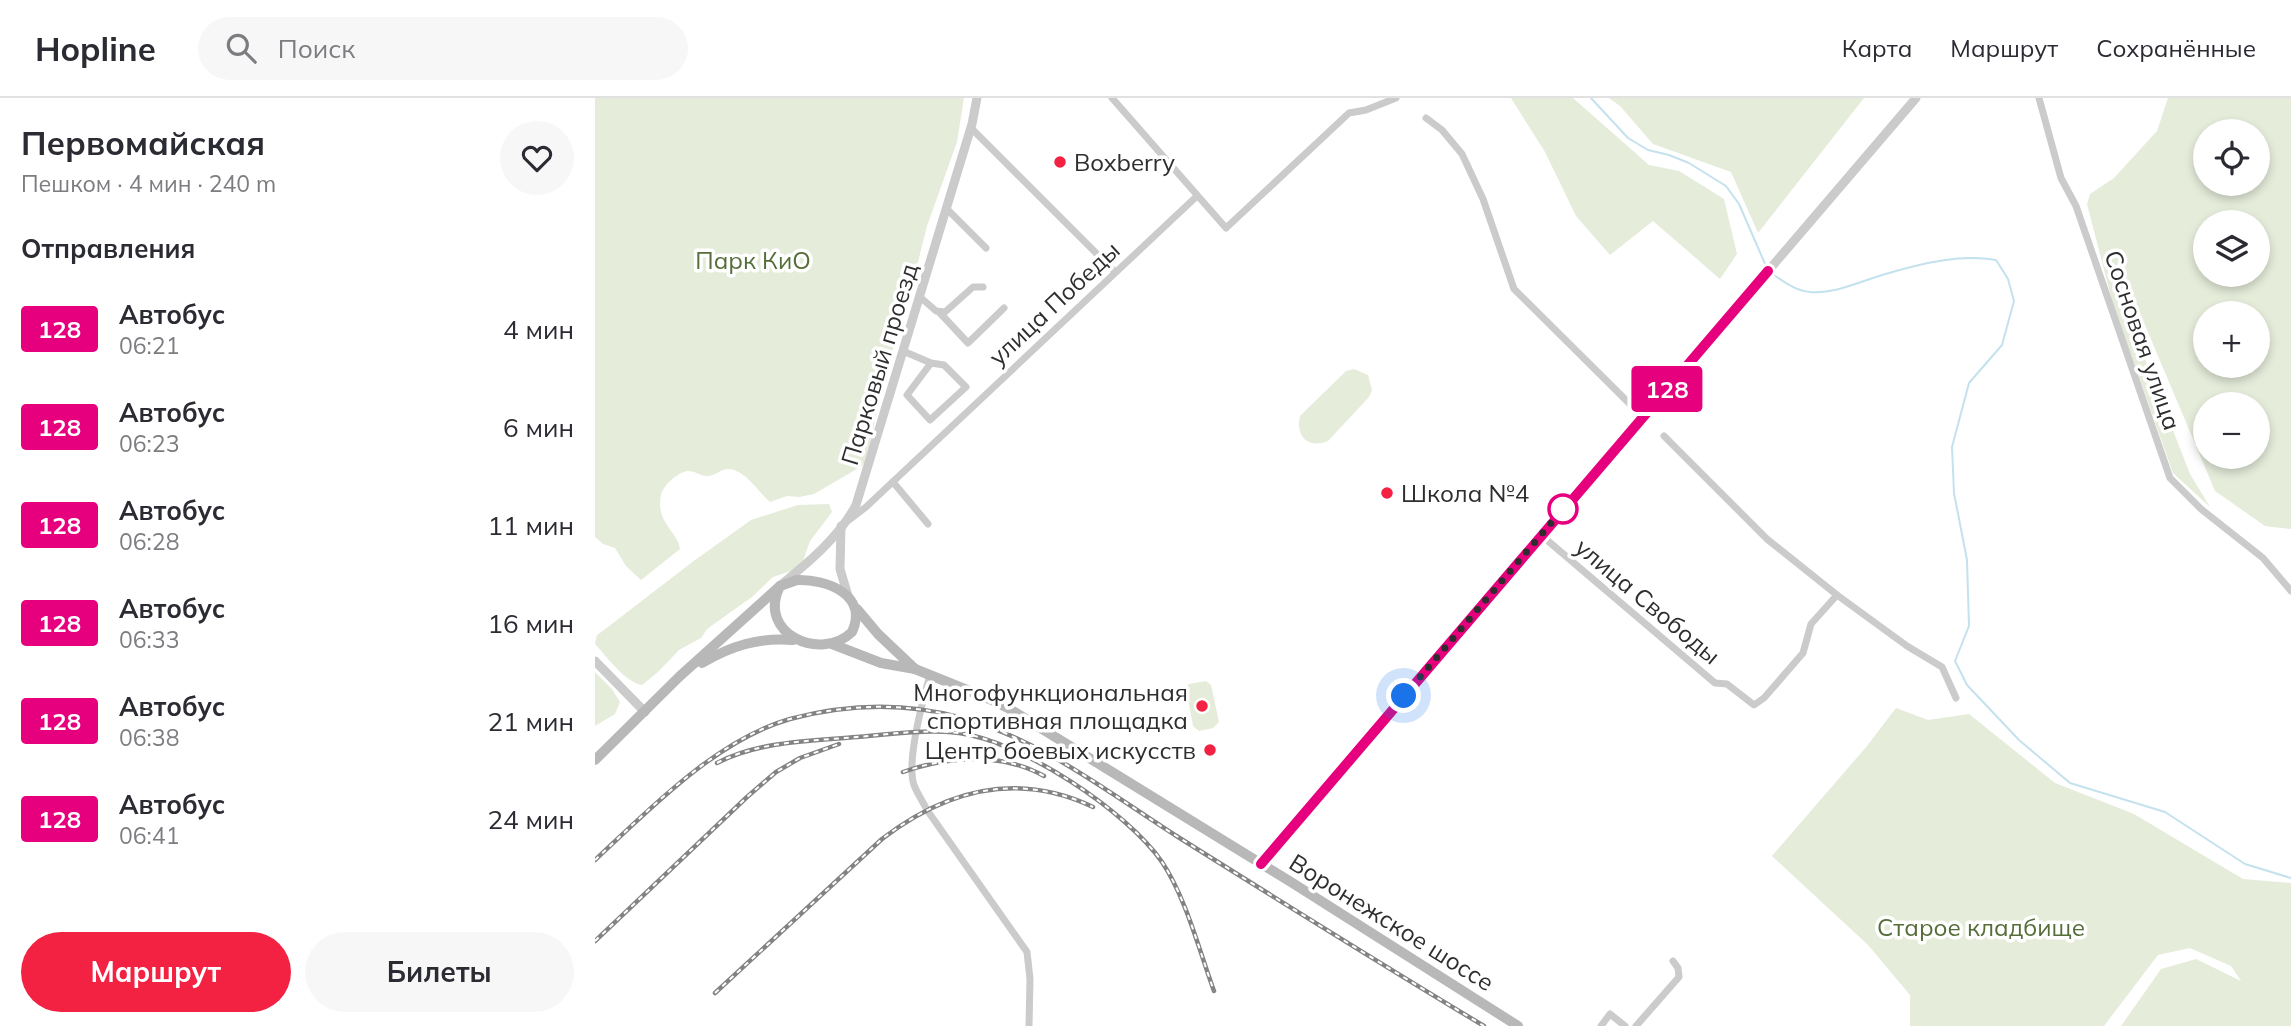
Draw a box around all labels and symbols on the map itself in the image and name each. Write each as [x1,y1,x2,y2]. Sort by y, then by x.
place label: Boxberry [1074,147,1175,177]
marker: Boxberry [1052,154,1068,170]
street label: улица Победы [982,235,1126,371]
park label: Парк КиО [695,245,811,275]
street label: Сосновая улица [2098,246,2188,434]
street label: Парковый проезд [834,259,924,469]
line badge: 128 [1627,366,1707,412]
place label: Школа №4 [1401,478,1529,508]
marker: Школа №4 [1379,485,1395,501]
unlabelled marker [1548,494,1578,524]
street label: улица Свободы [1569,532,1727,670]
place label: Многофункциональная спортивная площадка [913,677,1188,735]
your location [1386,678,1421,713]
marker: Многофункциональная спортивная площадка [1194,698,1210,714]
place label: Центр боевых искусств [925,735,1196,765]
marker: Центр боевых искусств [1202,742,1218,758]
street label: Воронежское шоссе [1284,847,1500,997]
park label: Старое кладбище [1877,912,2085,942]

